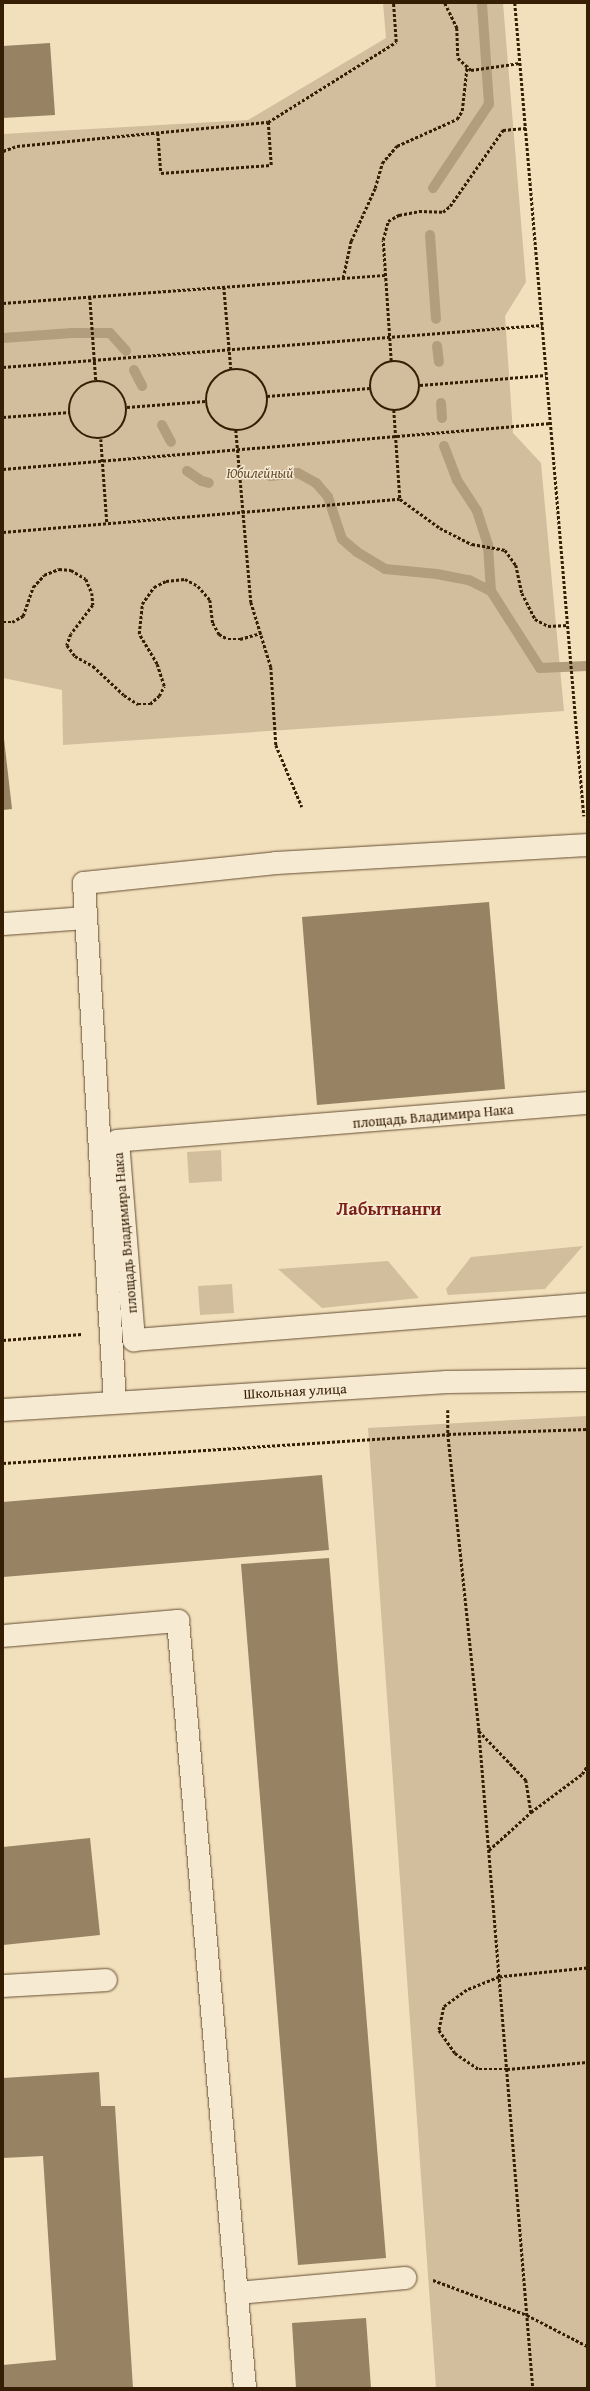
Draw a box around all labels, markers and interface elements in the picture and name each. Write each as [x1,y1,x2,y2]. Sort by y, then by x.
park label: Юбилейный [227,465,293,481]
street label: площадь Владимира Нака [352,1101,514,1131]
street label: площадь Владимира Нака [110,1152,140,1314]
district label: Лабытнанги [336,1198,442,1220]
street label: Школьная улица [243,1380,347,1402]

